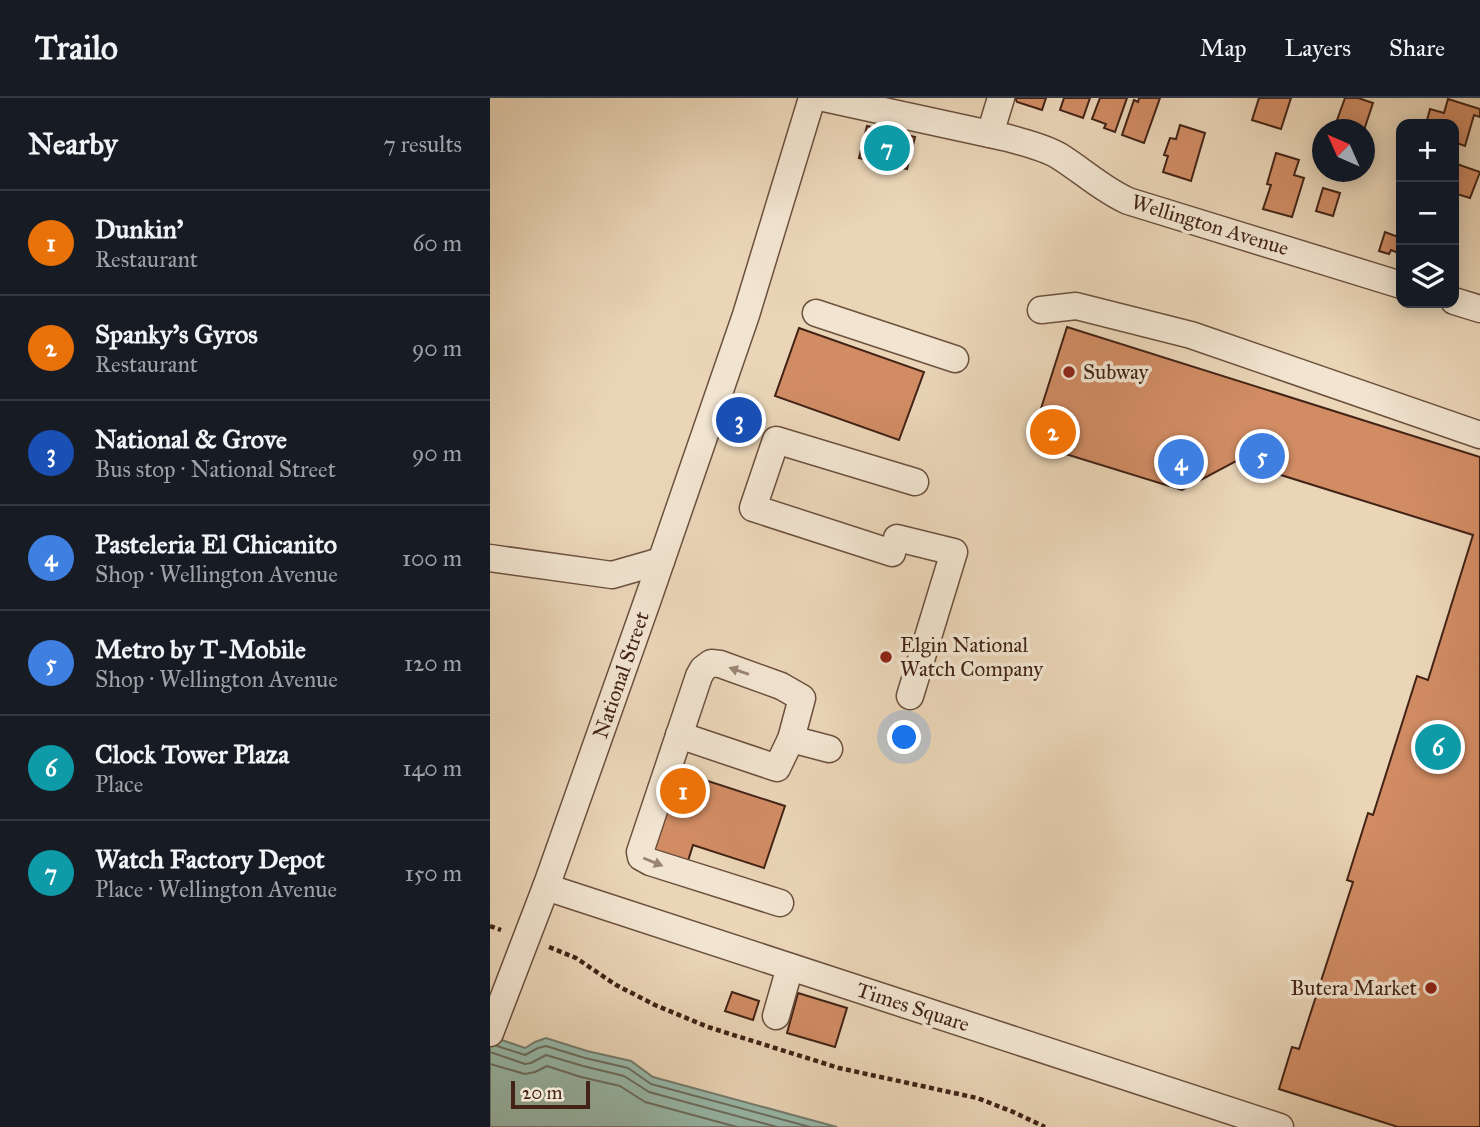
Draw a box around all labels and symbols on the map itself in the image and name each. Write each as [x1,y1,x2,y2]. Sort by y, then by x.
north arrow [1312,119,1375,182]
pin: 7 [864,122,910,174]
street label: Wellington Avenue [1128,189,1292,261]
place label: Subway [1083,359,1150,385]
marker: Subway [1061,364,1077,380]
pin: 3 [716,394,762,446]
pin: 2 [1030,406,1076,458]
pin: 5 [1239,430,1285,482]
pin: 4 [1158,436,1204,488]
street label: National Street [587,608,655,742]
place label: Elgin National Watch Company [900,632,1044,682]
marker: Elgin National Watch Company [878,649,894,665]
one-way arrow [729,665,750,676]
your location [887,720,921,754]
pin: 6 [1415,721,1461,773]
pin: 1 [660,765,706,817]
one-way arrow [643,857,664,868]
place label: Butera Market [1290,975,1418,1001]
street label: Times Square [853,977,973,1038]
marker: Butera Market [1423,980,1439,996]
scale bar [511,1078,590,1110]

